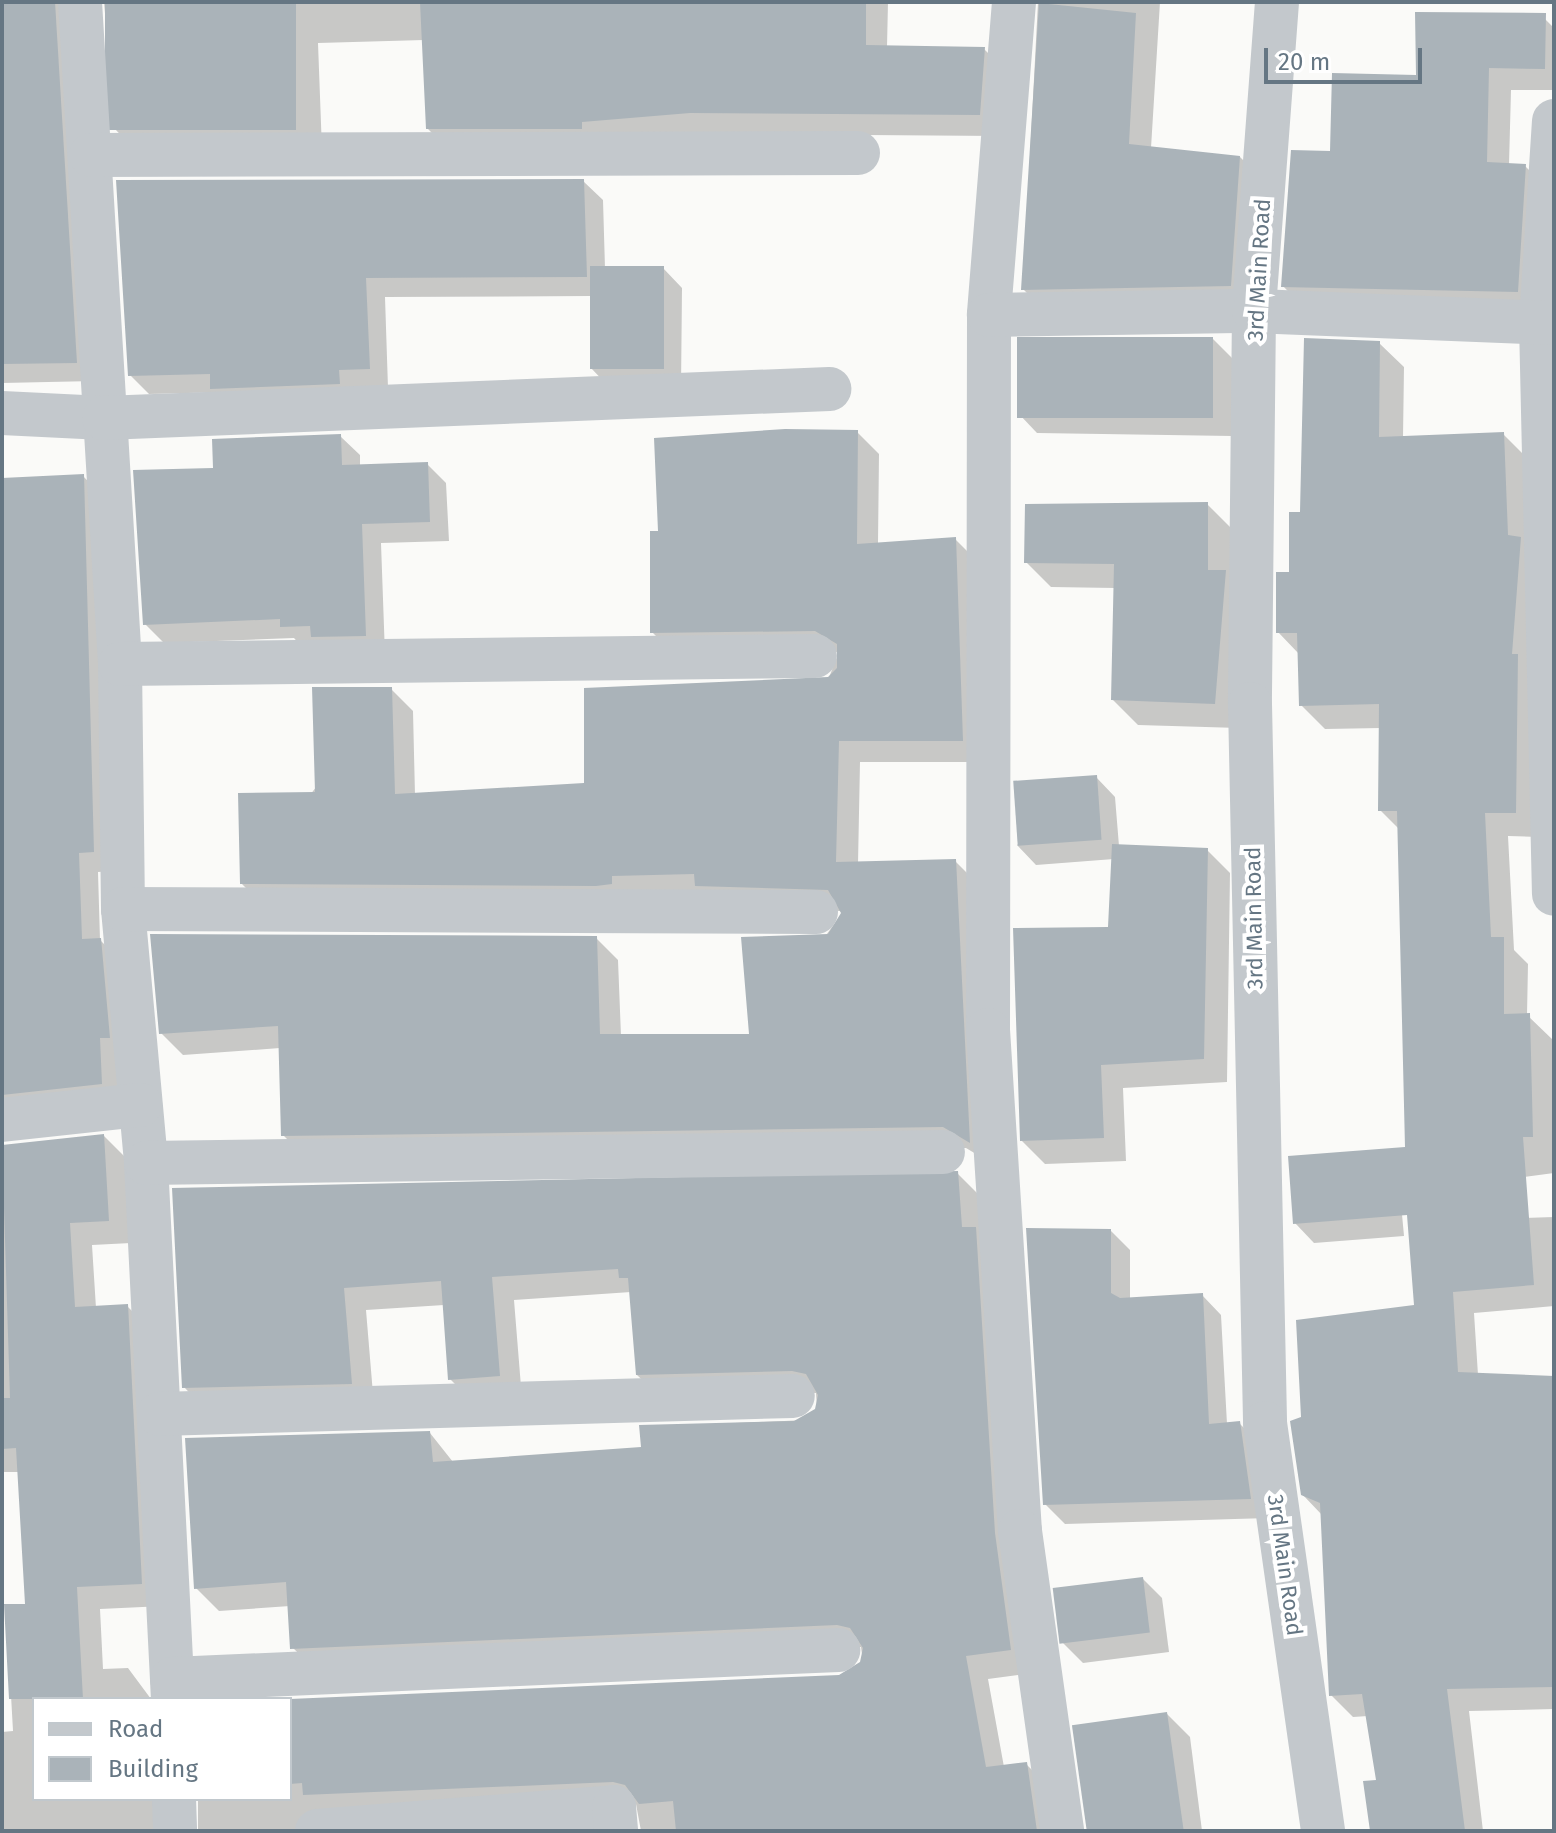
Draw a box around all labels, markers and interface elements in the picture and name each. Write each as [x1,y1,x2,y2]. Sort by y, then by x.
scale bar [1268,32,1426,82]
text: 20 m [1278,48,1330,76]
street label: 3rd Main Road [1242,198,1276,342]
street label: 3rd Main Road [1240,847,1268,989]
street label: 3rd Main Road [1262,1493,1308,1637]
legend [32,1697,292,1801]
text: Road [108,1715,163,1743]
text: Building [108,1755,198,1783]

